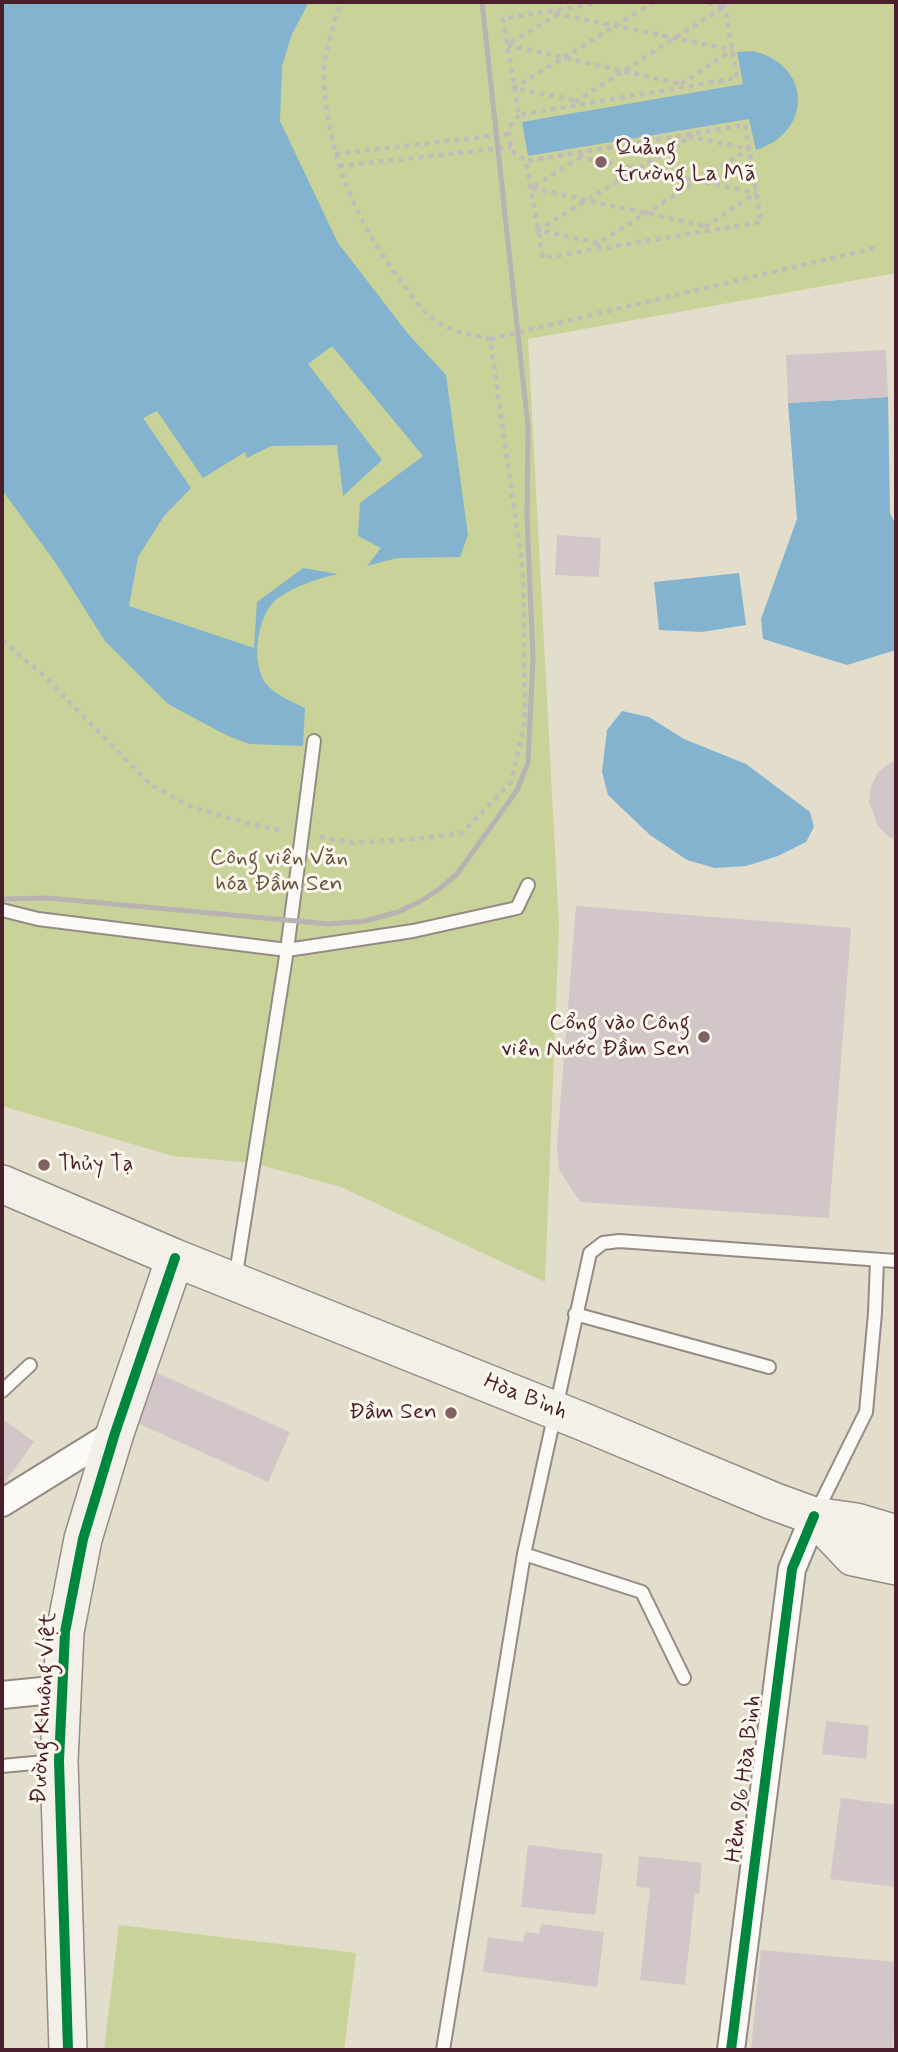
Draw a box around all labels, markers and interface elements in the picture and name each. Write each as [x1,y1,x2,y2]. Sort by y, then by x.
place label: Quảng trường La Mã [615,135,756,189]
marker: Quảng trường La Mã [593,154,609,170]
park label: Công viên Văn hóa Đầm Sen [210,845,348,899]
place label: Cổng vào Công viên Nước Đầm Sen [501,1010,690,1064]
marker: Cổng vào Công viên Nước Đầm Sen [696,1029,712,1045]
place label: Thủy Tạ [58,1151,133,1179]
marker: Thủy Tạ [36,1157,52,1173]
street label: Hòa Bình [479,1369,571,1427]
place label: Đầm Sen [349,1399,437,1427]
marker: Đầm Sen [443,1405,459,1421]
street label: Đường Khuông Việt [26,1612,64,1804]
street label: Hẻm 96 Hòa Bình [721,1694,769,1864]

